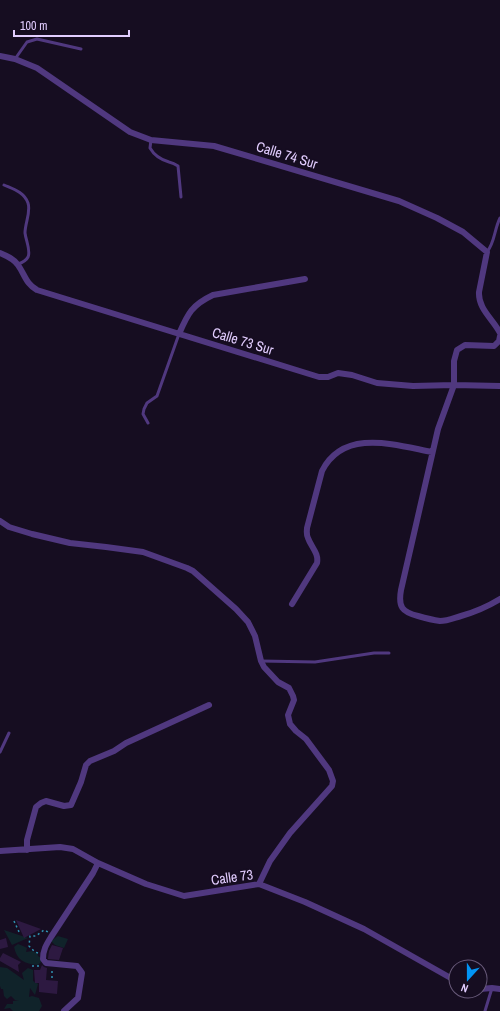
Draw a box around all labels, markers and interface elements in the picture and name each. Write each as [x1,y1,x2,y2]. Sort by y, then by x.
scale bar [14,12,129,38]
text: 100 m [20,18,47,34]
street label: Calle 74 Sur [254,137,320,173]
street label: Calle 73 Sur [210,323,276,359]
street label: Calle 73 [210,865,254,889]
north arrow [448,959,488,999]
text: N [459,981,470,996]

